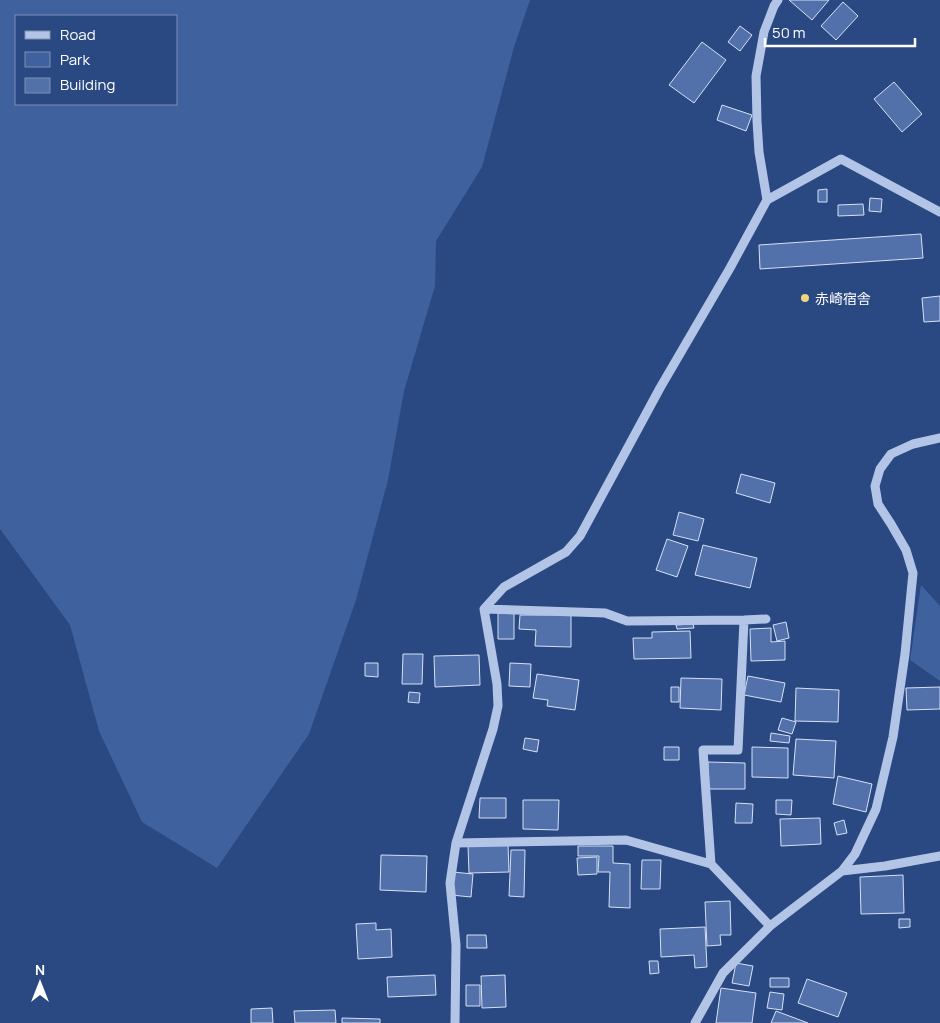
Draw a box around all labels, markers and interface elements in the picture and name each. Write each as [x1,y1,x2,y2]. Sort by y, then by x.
legend [15,15,178,105]
scale bar [765,15,915,47]
text: 50 m [772,22,806,43]
text: Road [60,24,96,45]
text: Park [60,49,90,70]
text: Building [60,74,115,95]
place label: 赤崎宿舎 [815,289,871,308]
marker: 赤崎宿舎 [799,292,811,304]
north arrow [15,958,65,1008]
text: N [35,960,45,979]

